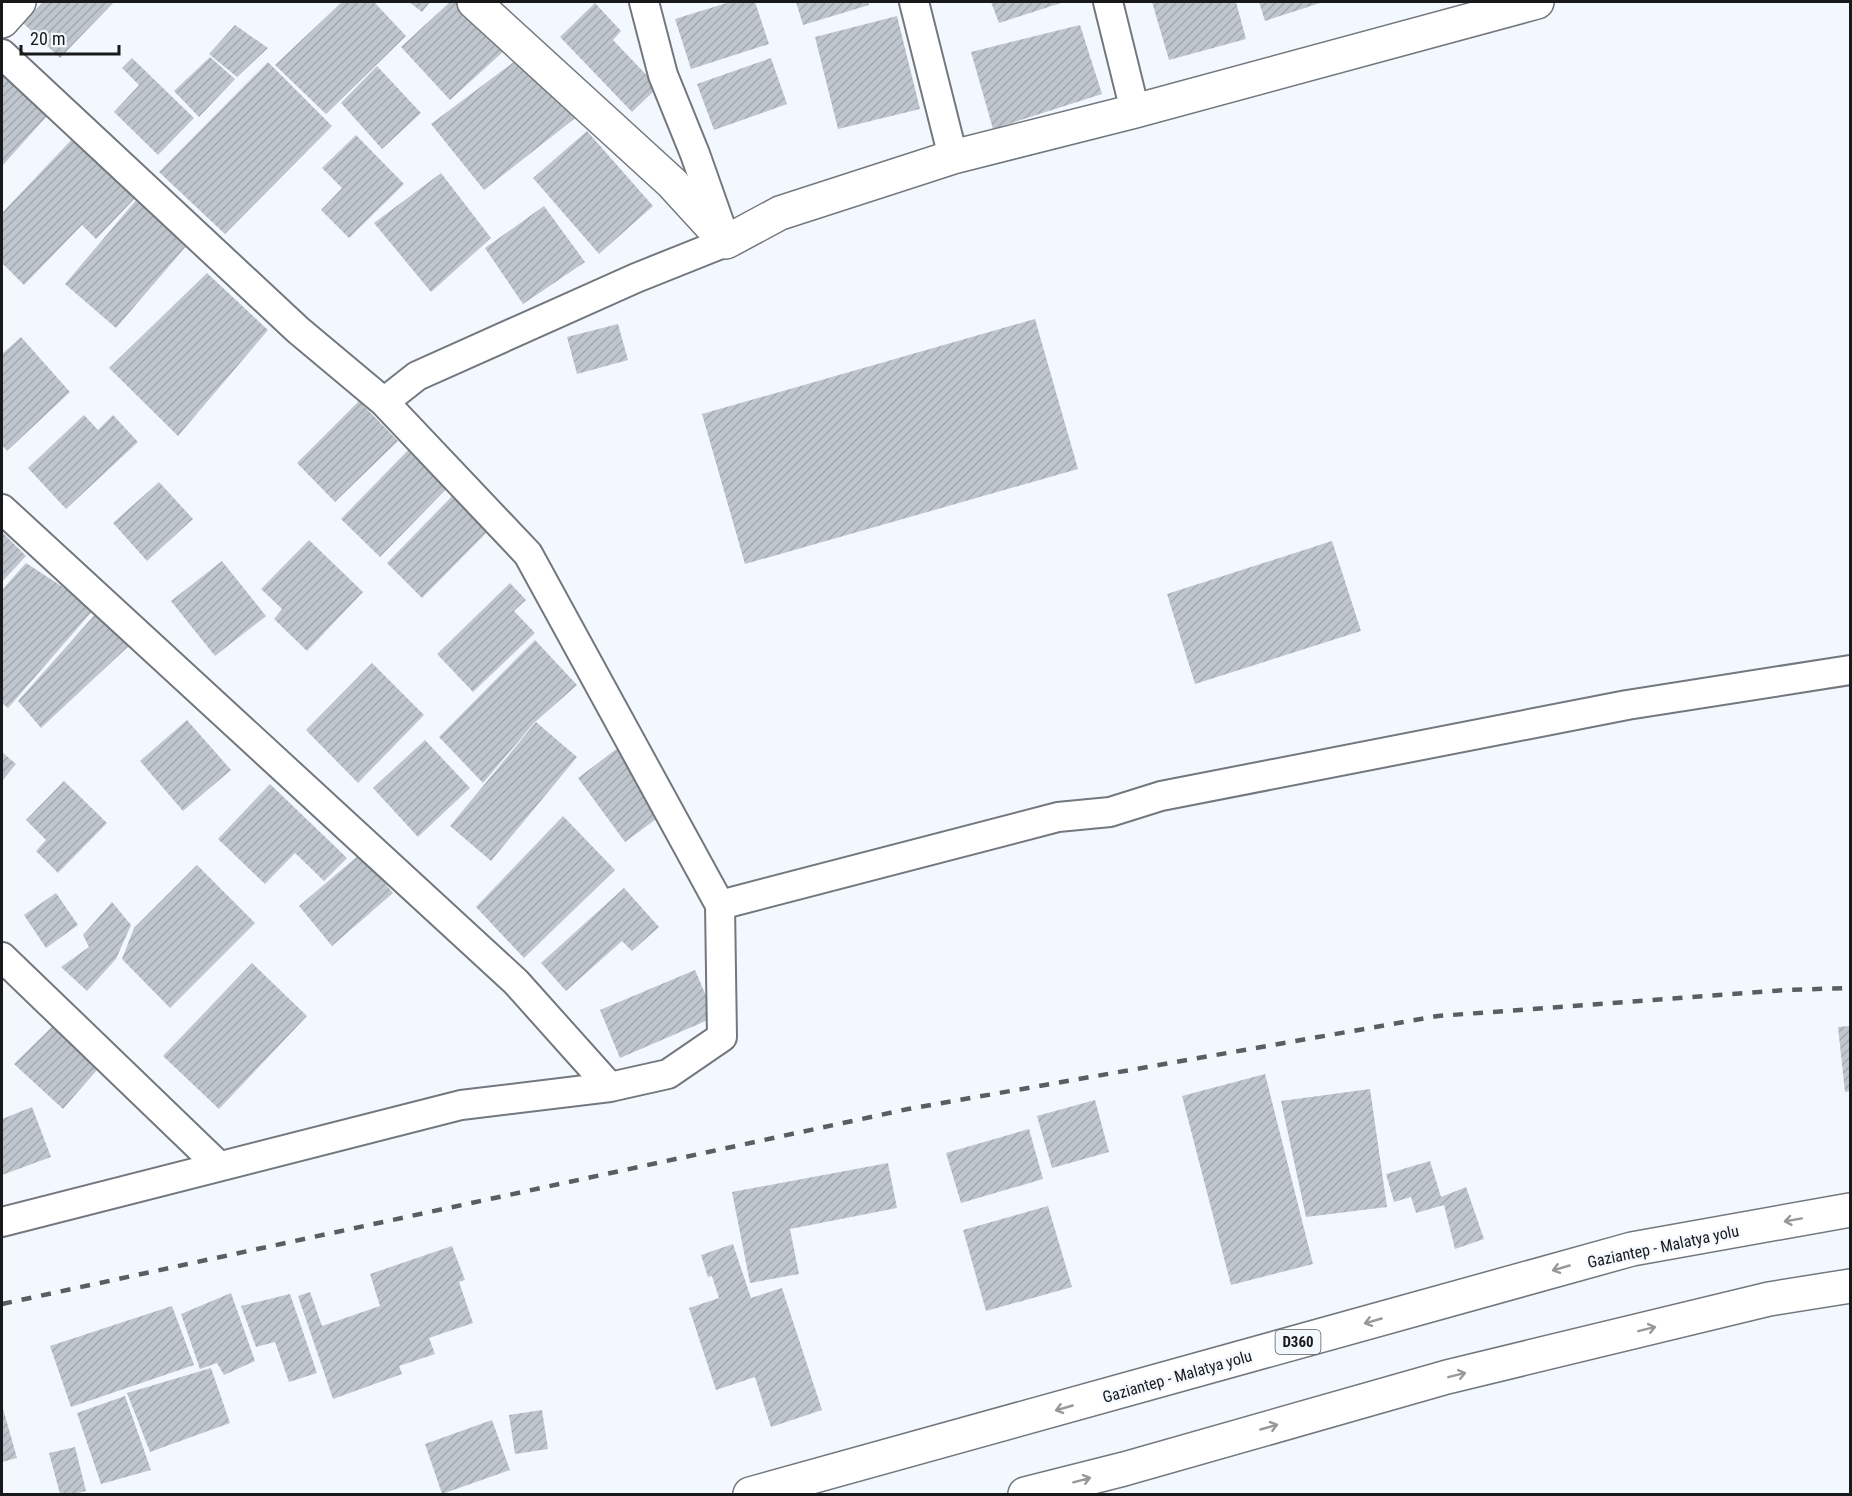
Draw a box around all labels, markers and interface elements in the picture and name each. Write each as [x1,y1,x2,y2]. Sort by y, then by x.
scale bar [21,18,118,56]
text: 20 m [30,28,65,49]
one-way arrow [1784,1215,1803,1226]
street label: Gaziantep - Malatya yolu [1586,1221,1741,1272]
one-way arrow [1552,1263,1571,1275]
one-way arrow [1364,1316,1383,1327]
one-way arrow [1637,1322,1656,1334]
road number: D360 [1276,1330,1320,1354]
street label: Gaziantep - Malatya yolu [1100,1346,1254,1407]
one-way arrow [1447,1368,1466,1380]
one-way arrow [1055,1402,1074,1414]
one-way arrow [1259,1421,1278,1433]
one-way arrow [1072,1473,1091,1485]

